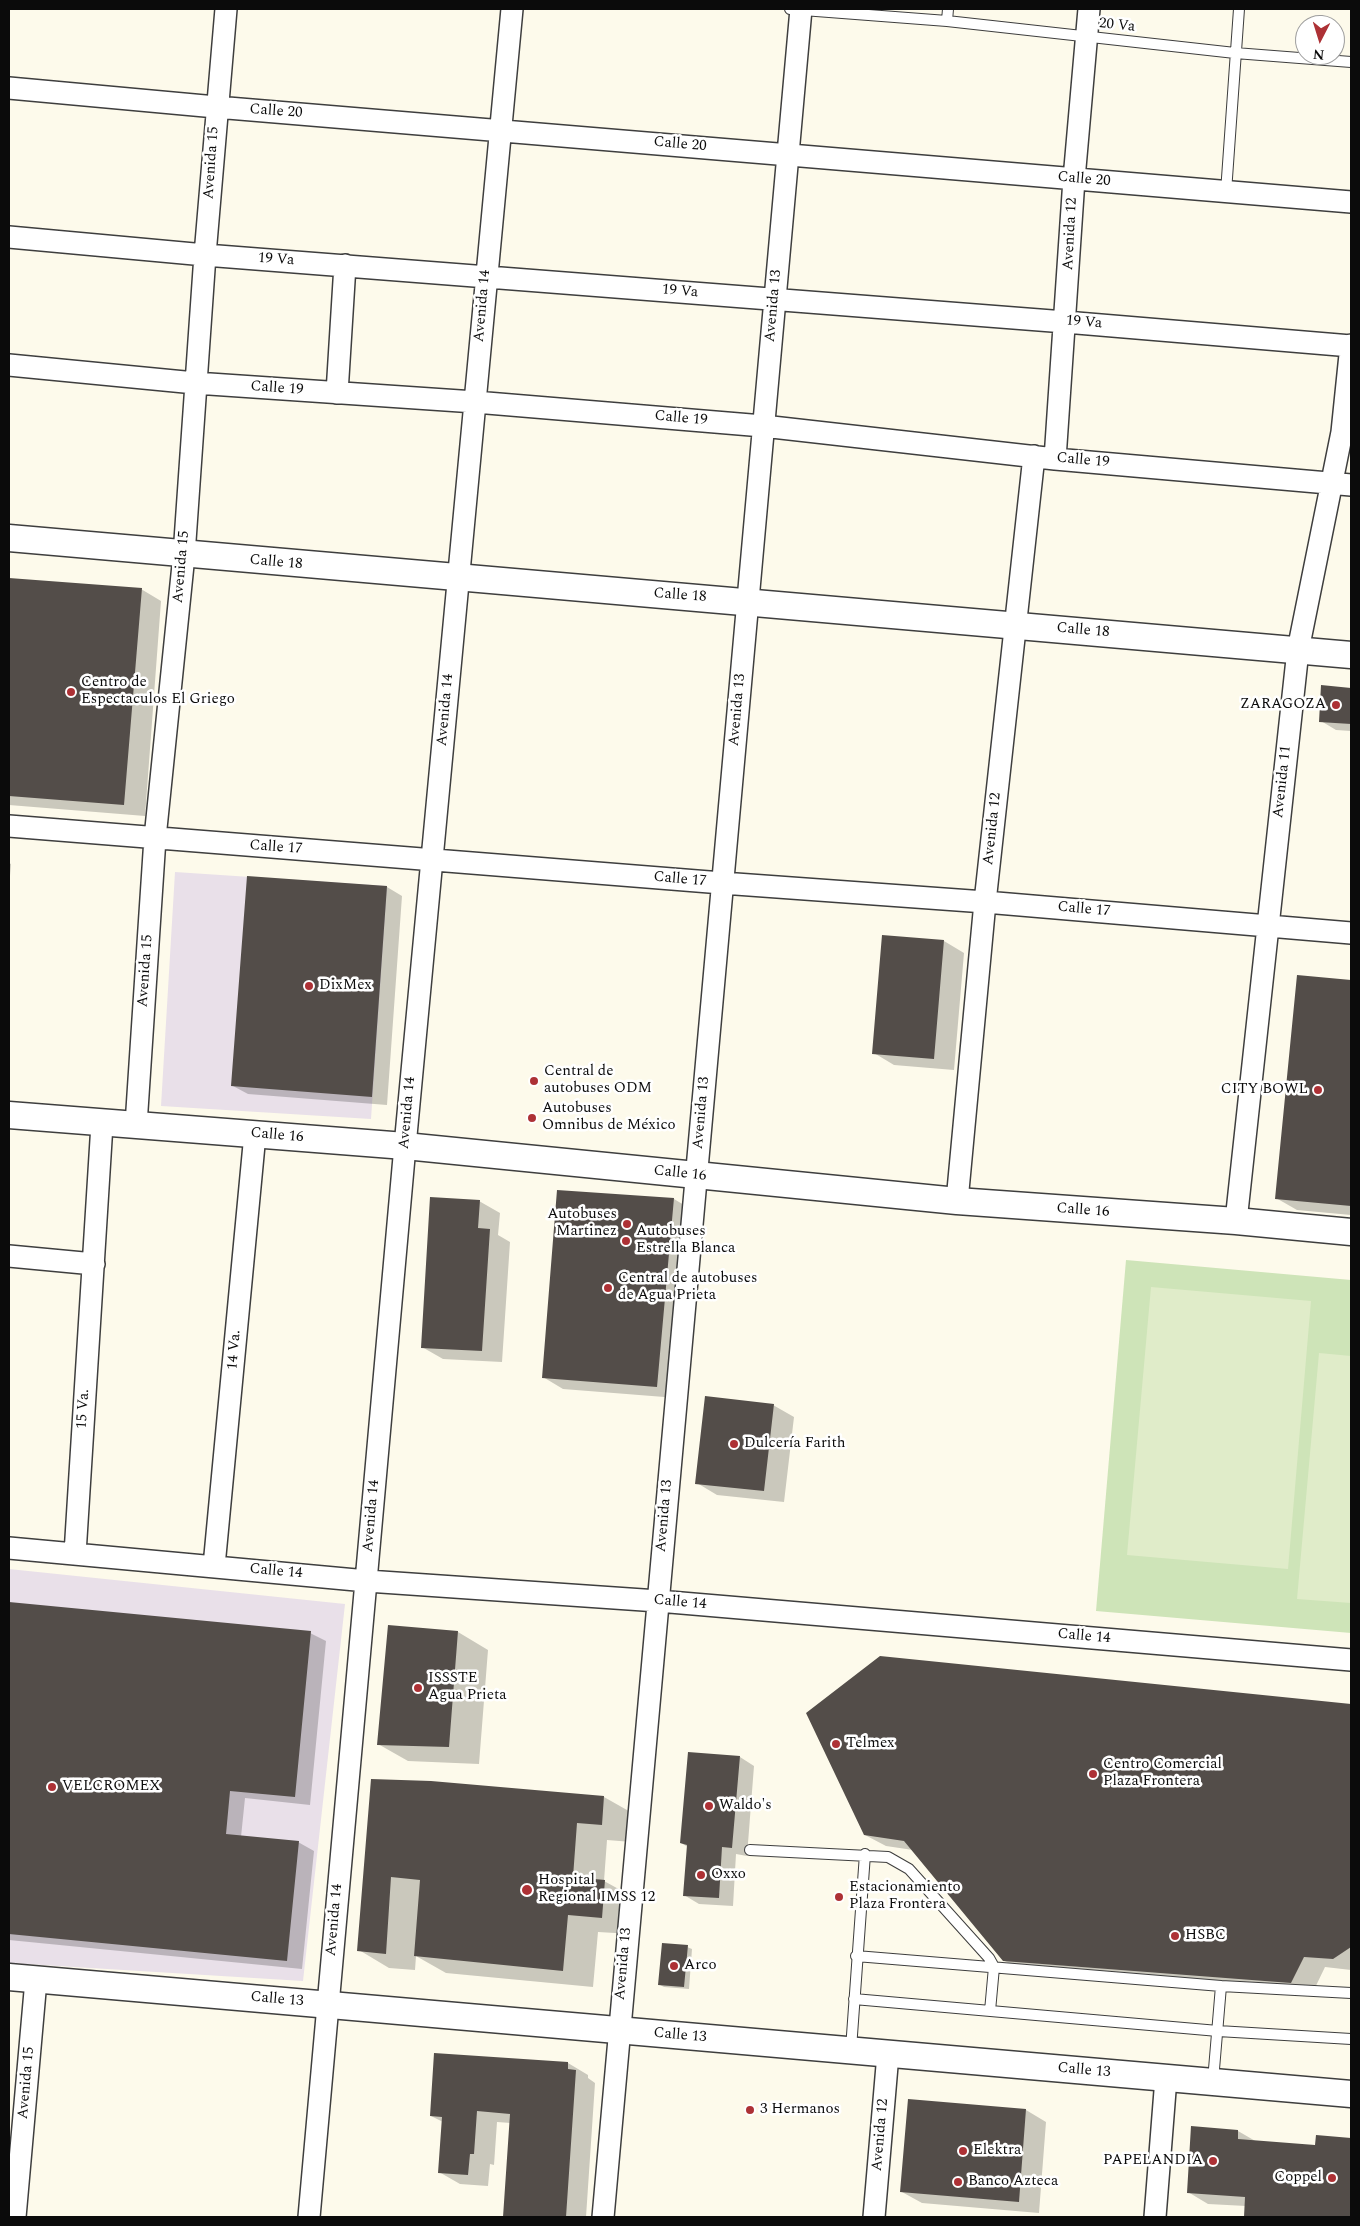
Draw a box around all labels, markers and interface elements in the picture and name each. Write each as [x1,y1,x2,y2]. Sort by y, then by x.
street label: 20 Va [1098,15,1136,37]
north arrow [1295,15,1345,65]
text: N [1312,43,1325,65]
street label: Calle 20 [249,101,303,123]
street label: Avenida 15 [200,126,224,200]
street label: Calle 20 [653,134,707,156]
street label: Calle 20 [1057,169,1111,191]
street label: Avenida 12 [1060,197,1082,271]
street label: 19 Va [257,250,295,270]
street label: Avenida 14 [471,269,495,343]
street label: Avenida 13 [762,269,786,343]
street label: 19 Va [661,281,699,303]
street label: 19 Va [1065,312,1103,334]
street label: Calle 19 [250,378,304,400]
street label: Calle 19 [654,408,708,430]
street label: Calle 19 [1056,450,1110,472]
street label: Avenida 15 [170,530,194,604]
street label: Calle 18 [249,552,303,574]
street label: Calle 18 [653,585,707,607]
street label: Calle 18 [1056,620,1110,642]
street label: Avenida 14 [434,673,458,747]
street label: Avenida 13 [726,673,750,747]
place label: Centro de Espectaculos El Griego [81,674,235,709]
marker: Centro de Espectaculos El Griego [65,686,77,698]
place label: ZARAGOZA [1240,696,1326,714]
marker: ZARAGOZA [1330,699,1342,711]
street label: Avenida 11 [1270,745,1296,819]
street label: Avenida 12 [980,792,1006,866]
street label: Calle 17 [249,837,303,859]
street label: Calle 17 [653,869,707,891]
street label: Calle 17 [1057,899,1111,921]
street label: Avenida 15 [134,934,158,1008]
place label: DixMex [319,977,372,995]
marker: DixMex [303,980,315,992]
place label: Central de autobuses ODM [544,1063,652,1098]
marker: Central de autobuses ODM [528,1075,540,1087]
street label: Avenida 14 [396,1076,420,1150]
street label: Avenida 13 [690,1076,714,1150]
place label: CITY BOWL [1221,1081,1308,1099]
marker: CITY BOWL [1312,1084,1324,1096]
place label: Autobuses Omnibus de México [542,1100,676,1135]
marker: Autobuses Omnibus de México [526,1112,538,1124]
street label: Calle 16 [250,1125,304,1147]
street label: Calle 16 [653,1162,707,1186]
street label: Calle 16 [1056,1200,1110,1222]
place label: Autobuses Martinez [547,1206,617,1241]
marker: Autobuses Martinez [621,1218,633,1230]
place label: Autobuses Estrella Blanca [636,1223,735,1258]
marker: Autobuses Estrella Blanca [620,1235,632,1247]
place label: Central de autobuses de Agua Prieta [618,1270,757,1305]
marker: Central de autobuses de Agua Prieta [602,1282,614,1294]
street label: 14 Va. [224,1329,246,1371]
street label: 15 Va. [74,1388,94,1430]
place label: Dulcería Farith [744,1435,846,1453]
marker: Dulcería Farith [728,1438,740,1450]
street label: Avenida 14 [360,1479,384,1553]
street label: Avenida 13 [653,1479,677,1553]
street label: Calle 14 [249,1561,303,1583]
street label: Calle 14 [653,1592,707,1614]
street label: Calle 14 [1057,1626,1111,1648]
place label: ISSSTE Agua Prieta [428,1670,507,1705]
marker: ISSSTE Agua Prieta [412,1682,424,1694]
place label: Telmex [846,1735,894,1753]
marker: Telmex [830,1738,842,1750]
place label: Centro Comercial Plaza Frontera [1103,1756,1222,1791]
marker: Centro Comercial Plaza Frontera [1087,1768,1099,1780]
place label: VELCROMEX [62,1778,160,1796]
marker: VELCROMEX [46,1781,58,1793]
place label: Waldo's [719,1797,772,1815]
marker: Waldo's [703,1800,715,1812]
place label: Oxxo [711,1866,746,1884]
marker: Oxxo [695,1869,707,1881]
place label: Hospital Regional IMSS 12 [538,1872,655,1907]
place label: Estacionamiento Plaza Frontera [849,1879,961,1914]
street label: Avenida 14 [323,1883,347,1957]
marker: Hospital Regional IMSS 12 [520,1883,534,1897]
marker: Estacionamiento Plaza Frontera [833,1891,845,1903]
street label: Avenida 13 [612,1927,636,2001]
place label: HSBC [1185,1927,1226,1945]
marker: HSBC [1169,1930,1181,1942]
place label: Arco [684,1957,716,1975]
marker: Arco [668,1960,680,1972]
street label: Calle 13 [250,1989,304,2011]
street label: Calle 13 [653,2025,707,2047]
street label: Avenida 15 [15,2046,39,2120]
street label: Calle 13 [1057,2060,1111,2082]
street label: Avenida 12 [869,2098,893,2172]
place label: 3 Hermanos [760,2101,840,2119]
marker: 3 Hermanos [744,2104,756,2116]
place label: Elektra [973,2142,1021,2160]
marker: Elektra [957,2145,969,2157]
place label: PAPELANDIA [1103,2152,1203,2170]
marker: PAPELANDIA [1207,2155,1219,2167]
place label: Coppel [1274,2169,1322,2187]
marker: Coppel [1326,2172,1338,2184]
place label: Banco Azteca [968,2173,1058,2191]
marker: Banco Azteca [952,2176,964,2188]

